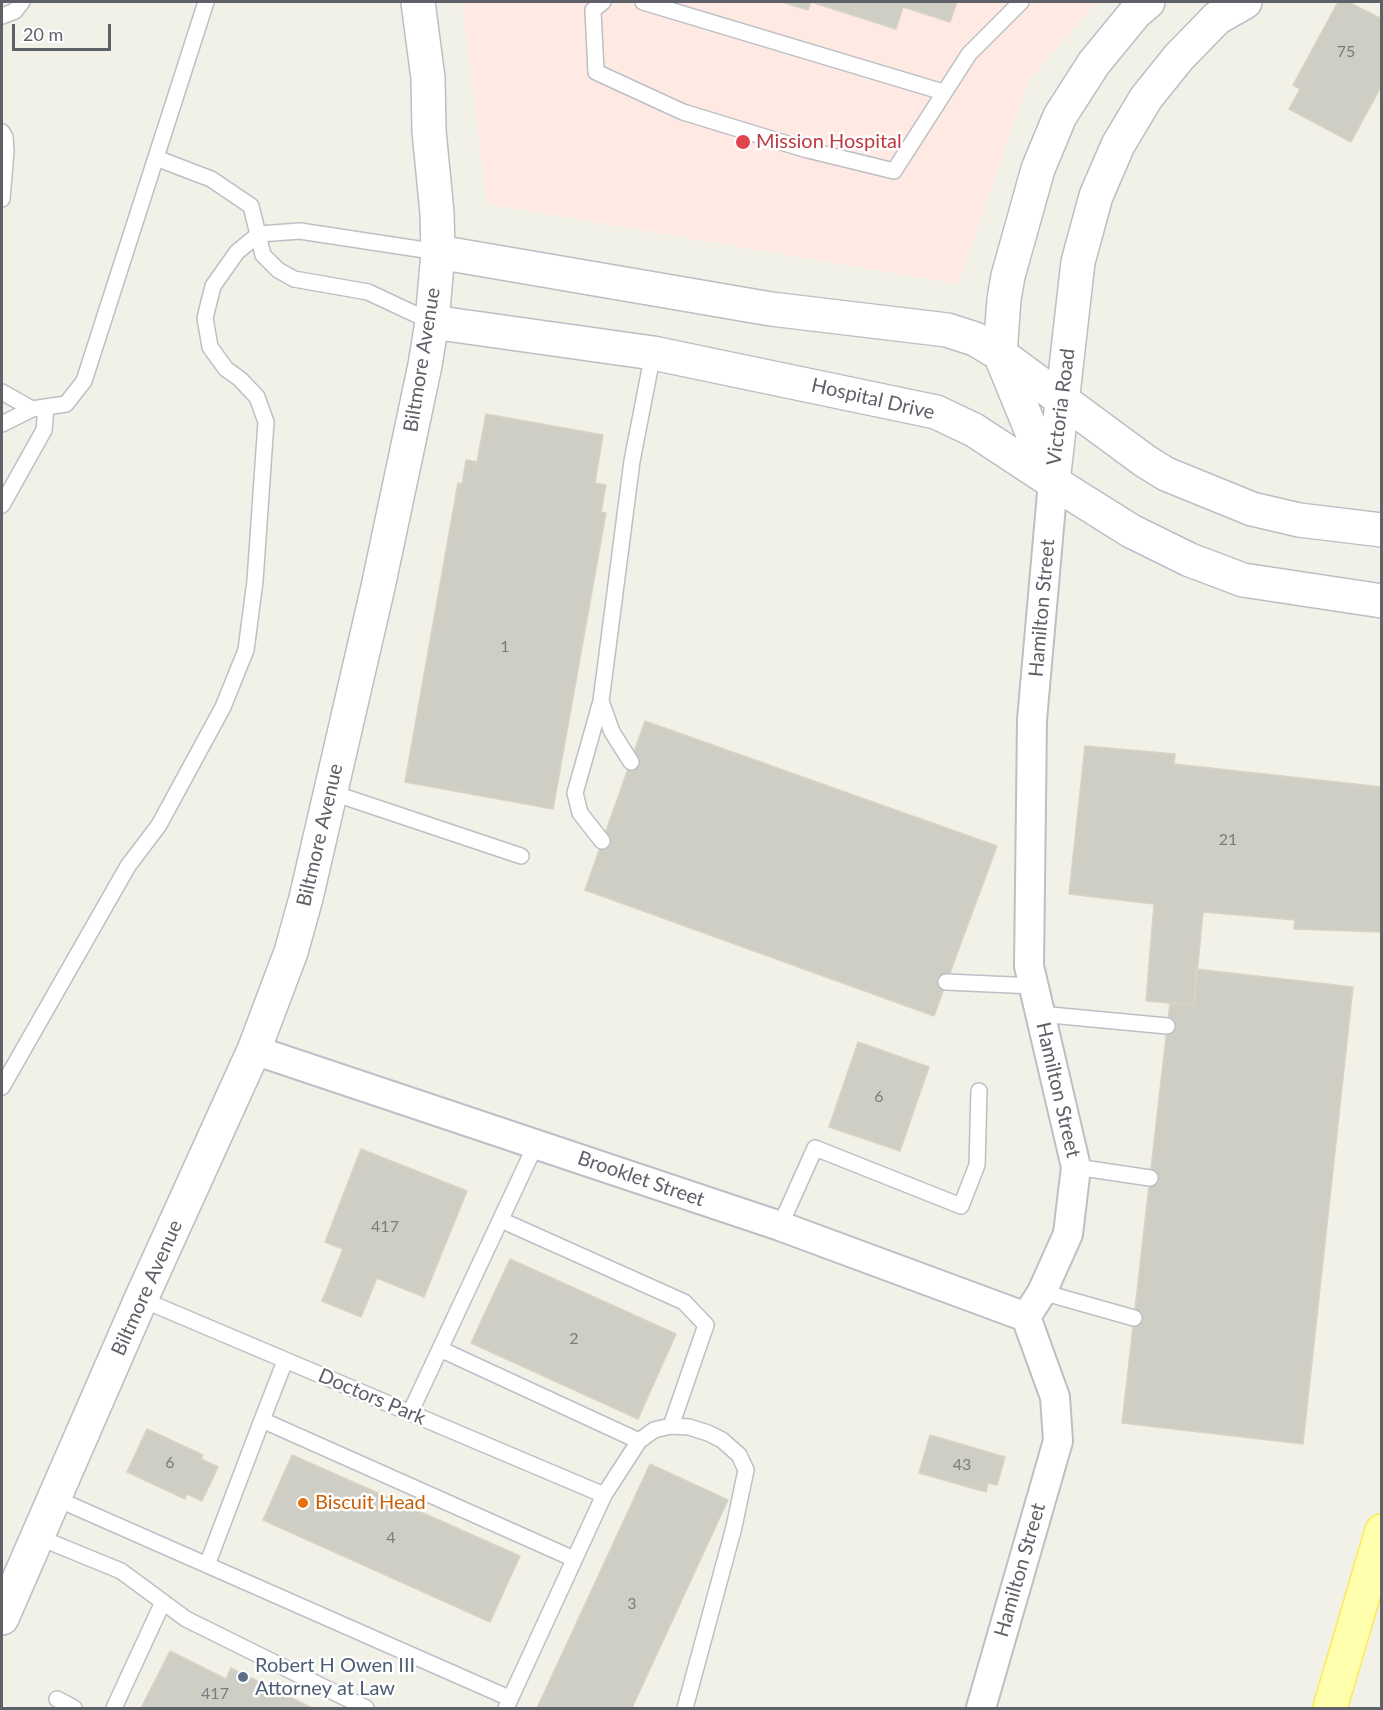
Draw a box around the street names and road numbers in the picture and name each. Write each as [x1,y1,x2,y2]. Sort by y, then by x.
street label: Biltmore Avenue [399,286,445,434]
street label: Victoria Road [1042,347,1080,467]
street label: Hospital Drive [809,373,937,425]
street label: Hamilton Street [1024,538,1060,678]
street label: Biltmore Avenue [292,761,348,909]
street label: Hamilton Street [1031,1020,1085,1160]
street label: Brooklet Street [574,1146,708,1212]
street label: Biltmore Avenue [106,1216,188,1360]
street label: Doctors Park [315,1364,429,1430]
street label: Hamilton Street [989,1500,1051,1640]

